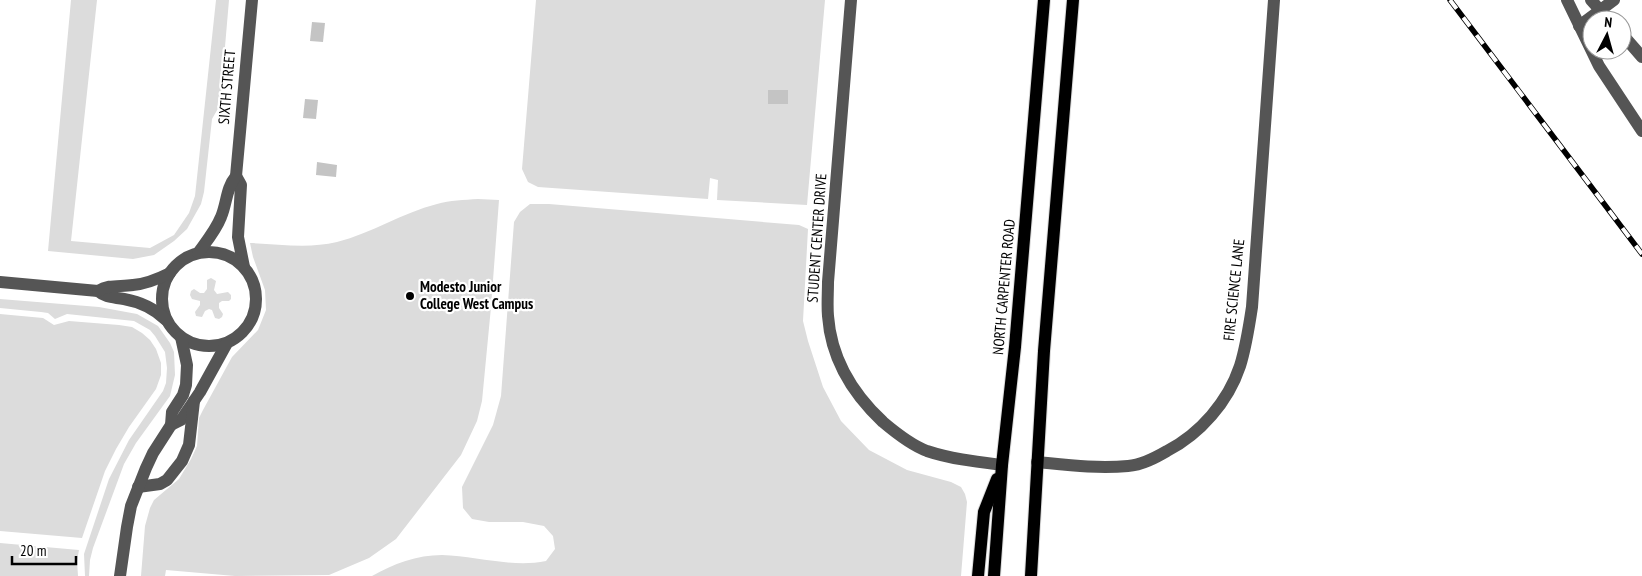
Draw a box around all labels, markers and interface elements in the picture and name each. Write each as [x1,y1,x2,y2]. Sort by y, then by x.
north arrow [1582,10,1632,60]
text: N [1604,13,1613,31]
street label: SIXTH STREET [214,49,239,125]
street label: STUDENT CENTER DRIVE [803,173,830,303]
street label: NORTH CARPENTER ROAD [988,218,1019,356]
street label: FIRE SCIENCE LANE [1219,238,1248,342]
place label: Modesto Junior College West Campus [420,277,533,313]
marker: Modesto Junior College West Campus [404,290,416,302]
scale bar [12,534,76,566]
text: 20 m [20,541,46,560]

